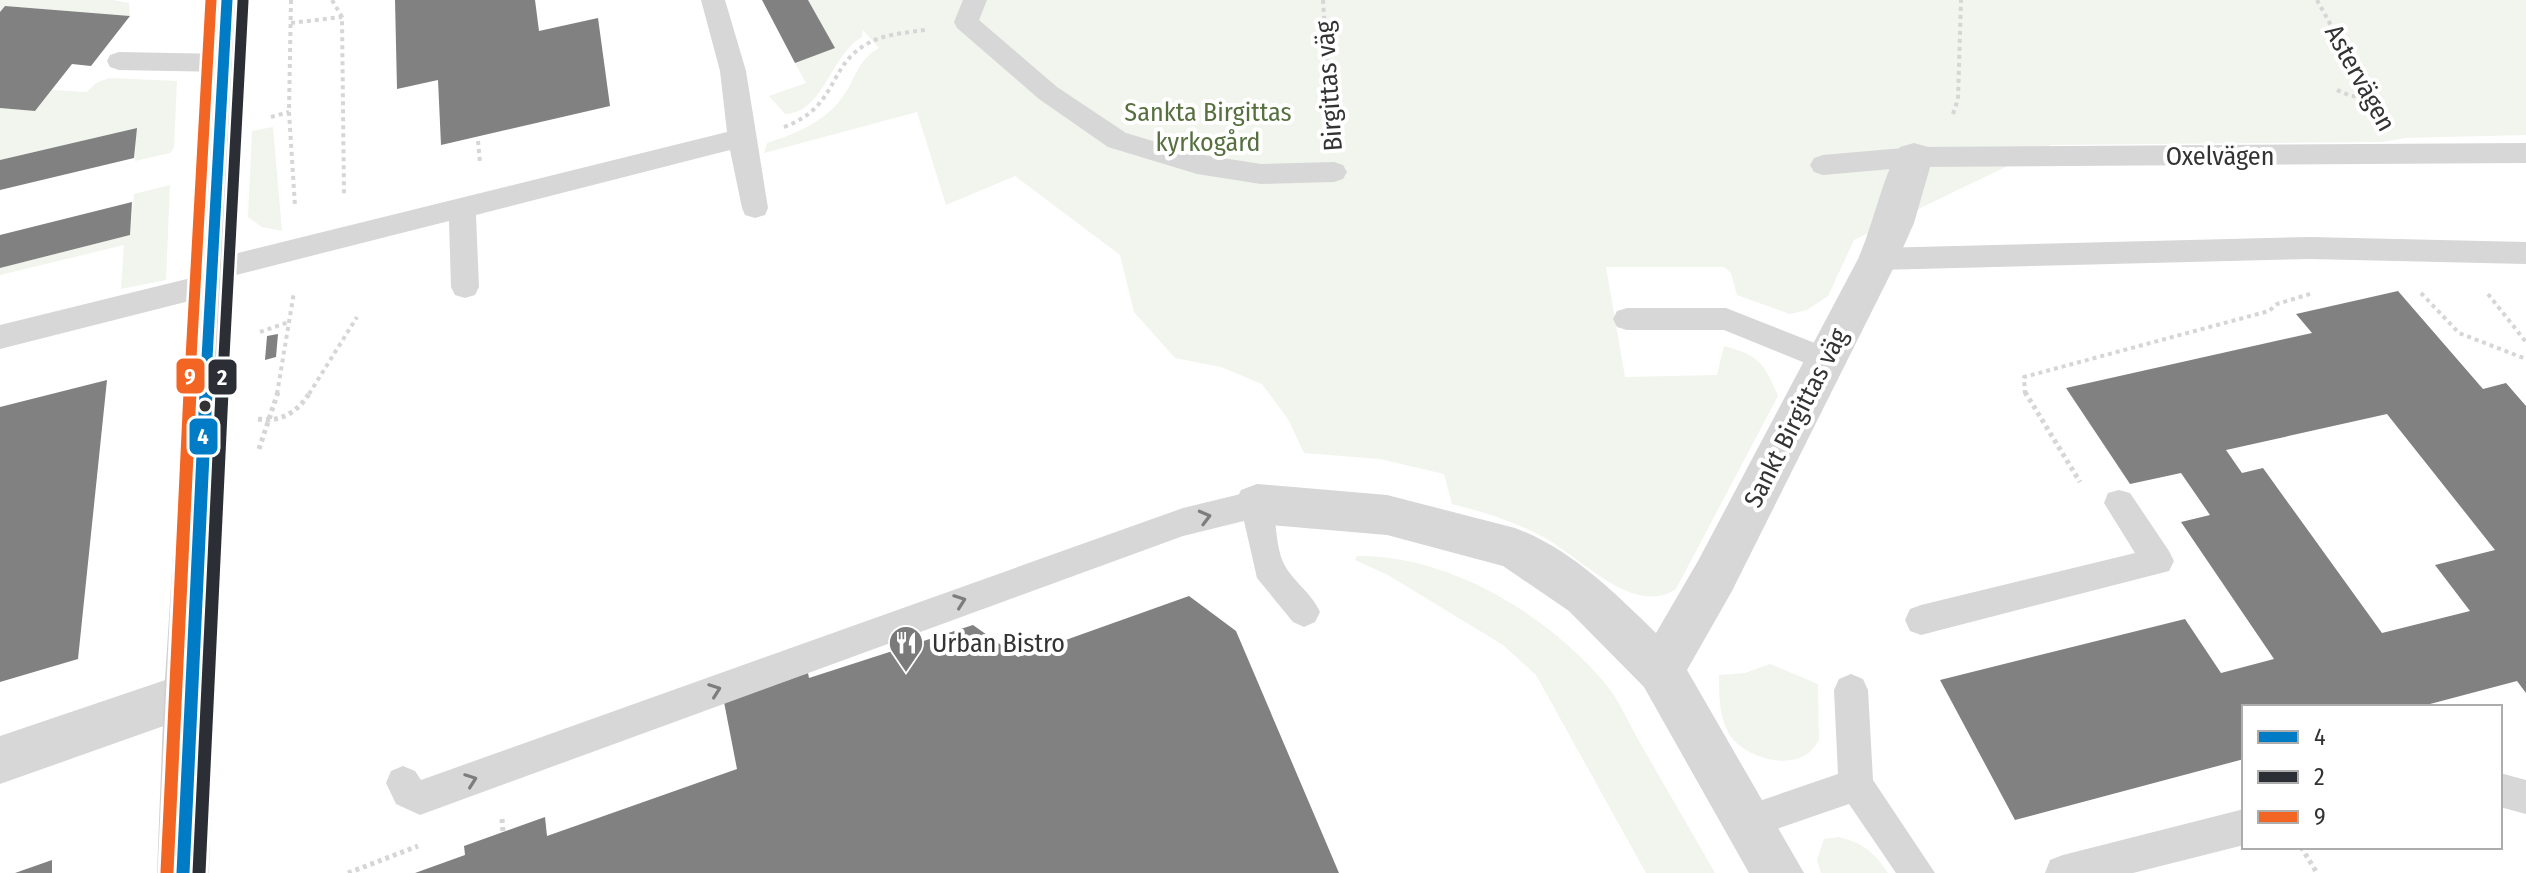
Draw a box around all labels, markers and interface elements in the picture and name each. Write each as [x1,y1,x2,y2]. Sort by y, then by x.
street label: Birgittas väg [1309,19,1349,152]
street label: Astervägen [2318,19,2402,137]
park label: Sankta Birgittas kyrkogård [1124,97,1292,158]
street label: Oxelvägen [2166,141,2274,172]
street label: Sankt Birgittas väg [1738,323,1855,513]
line badge: 9 [175,357,206,395]
line badge: 2 [207,358,238,396]
text: 9 [184,363,196,390]
text: 2 [216,364,227,391]
unlabelled marker [197,398,213,414]
line badge: 4 [188,417,219,456]
text: 4 [197,423,209,450]
one-way arrow [1198,509,1212,526]
one-way arrow [952,595,966,611]
restaurant icon: Urban Bistro [887,624,925,674]
place label: Urban Bistro [932,628,1065,659]
one-way arrow [707,683,721,700]
legend [2242,705,2502,849]
text: 4 [2314,723,2326,751]
text: 2 [2314,763,2325,791]
one-way arrow [463,773,477,789]
text: 9 [2314,803,2326,831]

